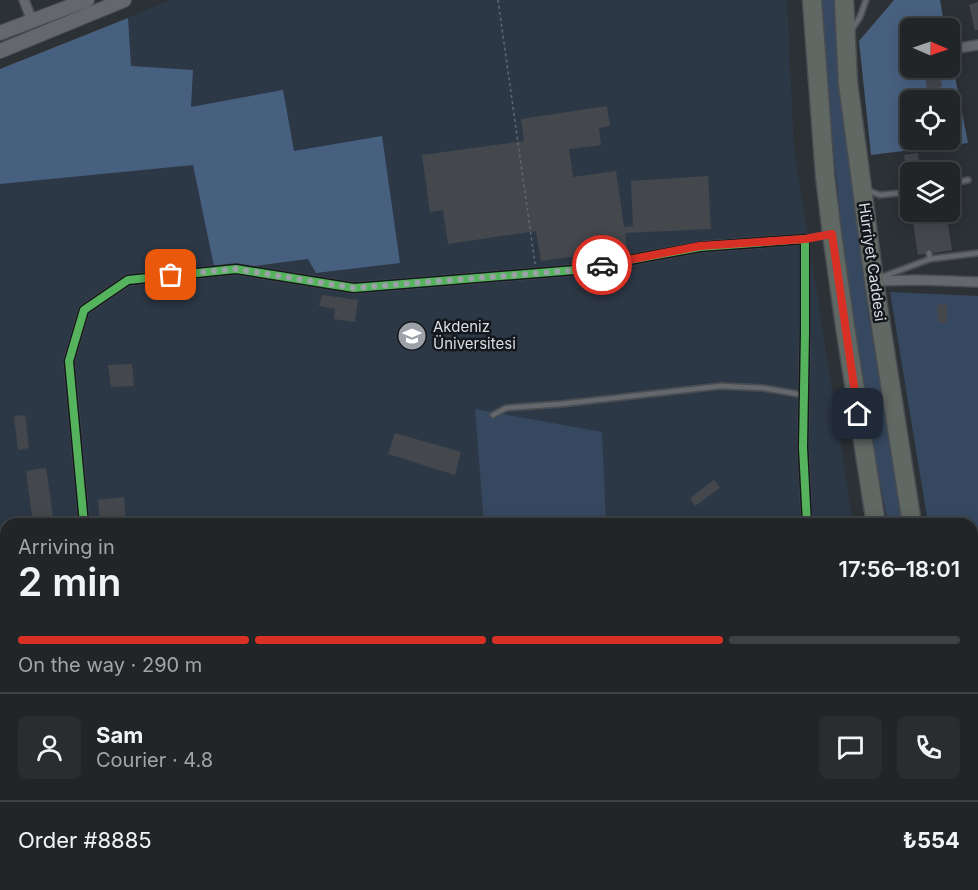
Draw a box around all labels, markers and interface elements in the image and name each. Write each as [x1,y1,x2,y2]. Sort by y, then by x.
north arrow [900,18,960,78]
map controls [900,18,960,222]
button: locate [900,90,960,150]
button: layers [900,162,960,222]
street label: Hürriyet Caddesi [855,201,890,322]
courier [572,235,632,295]
pin [145,249,196,300]
icon: car [586,249,619,282]
icon: bag [154,258,187,291]
place label: Akdeniz Üniversitesi [433,317,516,353]
school or university icon: Akdeniz Üniversitesi [396,320,428,352]
pin [832,388,883,439]
icon: home [841,397,874,430]
text: Arriving in [18,535,115,559]
text: 17:56–18:01 [839,556,960,582]
text: 2 min [18,558,121,605]
text: On the way · 290 m [18,653,202,677]
button: person [18,716,81,779]
button: chat [819,716,882,779]
button: phone [897,716,960,779]
text: Sam [96,722,143,748]
text: Courier · 4.8 [96,748,213,772]
text: Order #8885 [18,827,152,853]
text: ₺554 [903,827,960,853]

